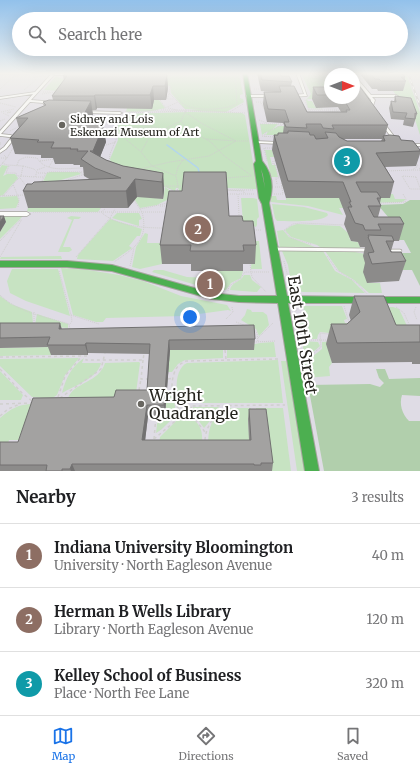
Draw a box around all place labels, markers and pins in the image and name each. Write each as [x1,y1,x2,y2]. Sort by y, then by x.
place label: Sidney and Lois Eskenazi Museum of Art [70,112,200,139]
marker: Sidney and Lois Eskenazi Museum of Art [57,120,67,130]
pin: 3 [334,146,360,176]
pin: 2 [185,214,211,244]
pin: 1 [197,269,223,299]
place label: Wright Quadrangle [148,385,238,423]
marker: Wright Quadrangle [136,399,146,409]

